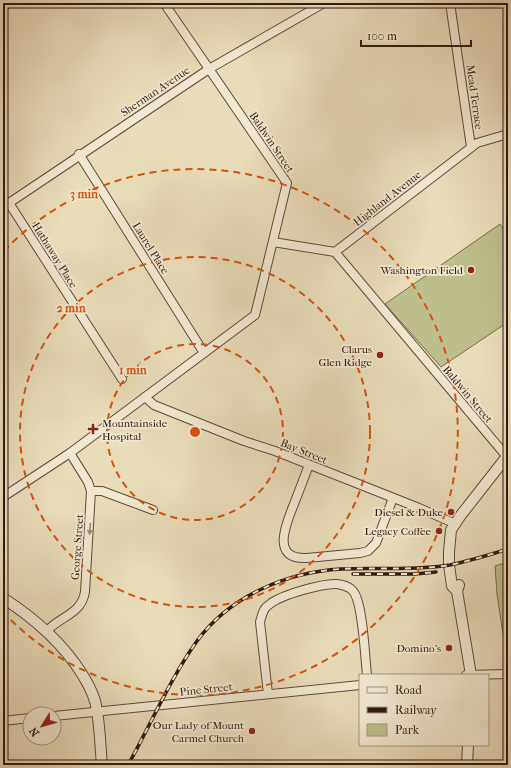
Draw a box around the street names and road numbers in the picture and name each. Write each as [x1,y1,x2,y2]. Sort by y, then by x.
street label: Sherman Avenue [118,63,193,119]
street label: Mead Terrace [464,64,486,131]
street label: Baldwin Street [247,109,297,175]
street label: Highland Avenue [351,168,424,229]
street label: Hathaway Place [29,220,80,291]
street label: Laurel Place [130,220,172,277]
street label: Baldwin Street [440,363,495,425]
street label: Bay Street [279,436,329,467]
street label: George Street [69,514,86,580]
street label: Pine Street [179,680,233,699]

